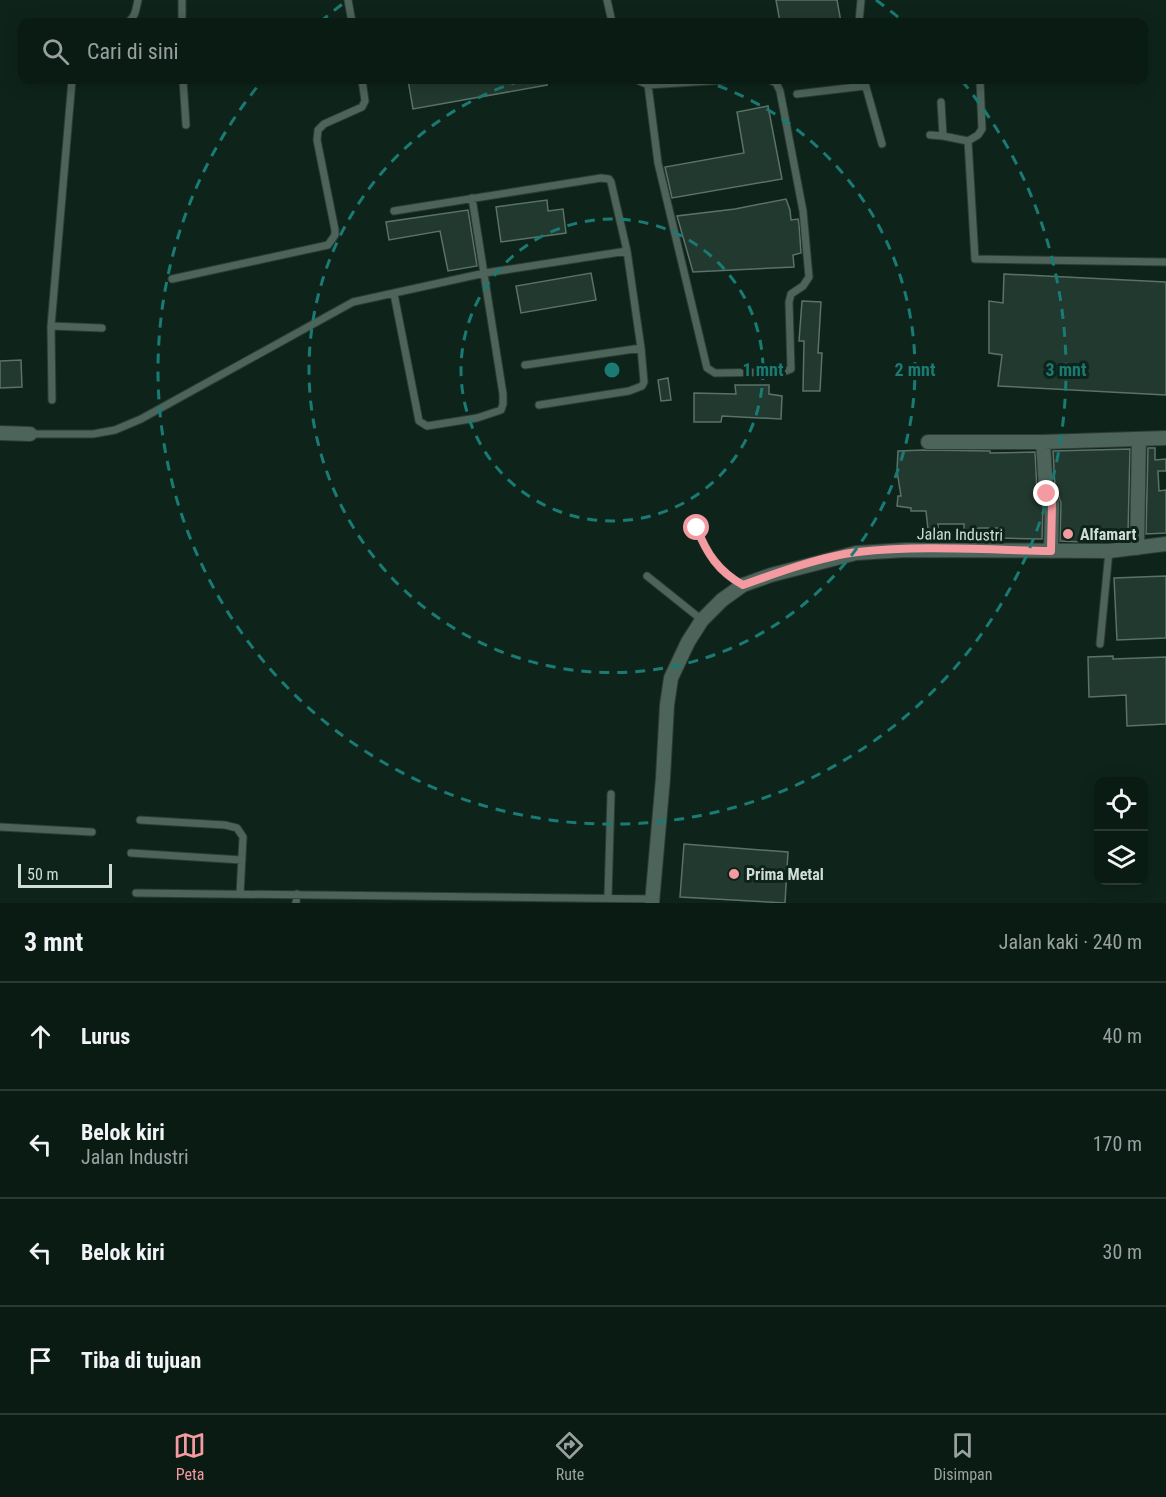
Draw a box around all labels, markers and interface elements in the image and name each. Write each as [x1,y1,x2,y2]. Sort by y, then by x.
search box [18,18,1148,84]
icon: search [39,35,72,68]
text: Cari di sini [87,39,179,64]
text: 1 mnt [743,359,784,380]
text: 2 mnt [895,359,936,380]
text: 3 mnt [1046,359,1087,380]
centre of rings [602,360,622,380]
route end [1033,480,1059,506]
route start [683,514,709,540]
street label: Jalan Industri [917,524,1003,545]
place label: Alfamart [1080,525,1136,544]
marker: Alfamart [1061,527,1075,541]
map controls [1094,777,1148,885]
button: locate [1094,777,1148,831]
button: layers [1094,831,1148,885]
scale bar [18,861,112,888]
text: 50 m [27,865,59,884]
place label: Prima Metal [746,865,824,884]
marker: Prima Metal [727,867,741,881]
text: 3 mnt [24,927,83,957]
text: Jalan kaki · 240 m [999,930,1142,954]
icon: ahead [24,1020,57,1053]
text: Lurus [81,1024,130,1049]
text: 40 m [1103,1024,1142,1048]
text: Belok kiri [81,1120,165,1145]
icon: left [24,1128,57,1161]
text: 170 m [1093,1132,1142,1156]
text: Jalan Industri [81,1145,189,1169]
icon: left [24,1236,57,1269]
text: Belok kiri [81,1240,165,1265]
text: 30 m [1103,1240,1142,1264]
icon: arrive [24,1344,57,1377]
text: Tiba di tujuan [81,1348,201,1373]
tab: Peta [173,1429,206,1484]
tab: Rute [553,1429,586,1484]
tab: Disimpan [933,1429,993,1484]

